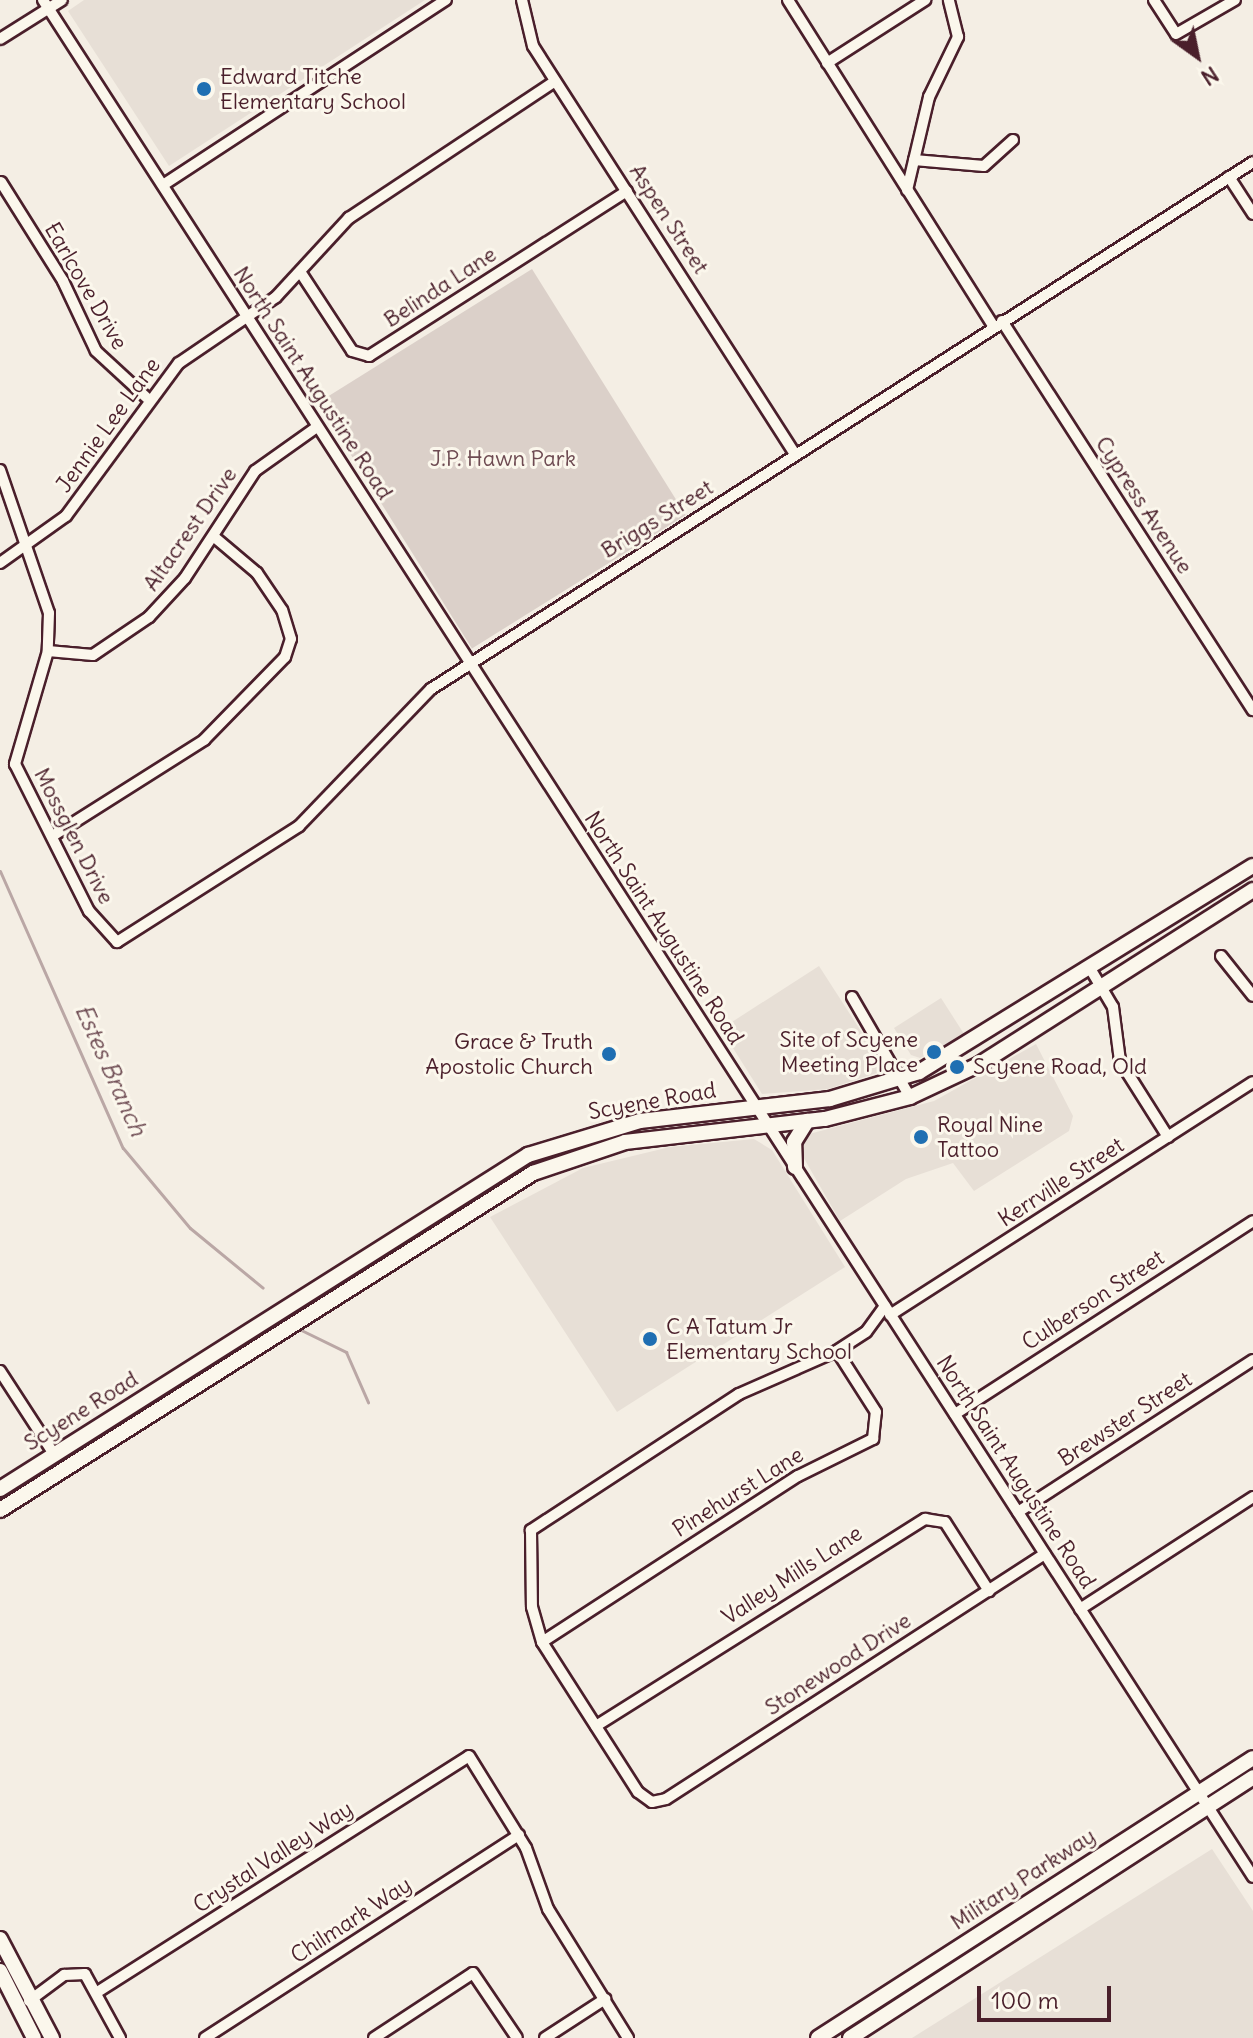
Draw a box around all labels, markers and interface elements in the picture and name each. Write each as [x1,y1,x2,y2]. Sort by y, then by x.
north arrow [1157,16,1237,96]
text: N [1196,60,1224,92]
place label: Edward Titche Elementary School [220,63,406,114]
marker: Edward Titche Elementary School [195,80,213,98]
street label: Aspen Street [624,159,714,279]
street label: Earlcove Drive [39,218,133,354]
street label: Belinda Lane [379,241,501,333]
street label: North Saint Augustine Road [228,262,398,504]
street label: Jennie Lee Lane [50,353,166,497]
street label: Cypress Avenue [1090,431,1198,579]
park label: J.P. Hawn Park [430,446,576,472]
street label: Altacrest Drive [138,462,242,596]
street label: Briggs Street [596,474,718,564]
street label: Mossglen Drive [28,764,120,908]
street label: North Saint Augustine Road [579,807,749,1049]
water label: Estes Branch [69,1000,153,1140]
place label: Site of Scyene Meeting Place [780,1026,918,1078]
place label: Grace & Truth Apostolic Church [425,1028,593,1080]
marker: Site of Scyene Meeting Place [925,1043,943,1061]
marker: Grace & Truth Apostolic Church [600,1045,618,1063]
place label: Scyene Road, Old [973,1054,1147,1080]
marker: Scyene Road, Old [948,1058,966,1076]
street label: Scyene Road [586,1077,718,1125]
place label: Royal Nine Tattoo [937,1111,1043,1162]
marker: Royal Nine Tattoo [912,1128,930,1146]
street label: Kerrville Street [993,1132,1129,1232]
street label: Culberson Street [1017,1244,1169,1356]
place label: C A Tatum Jr Elementary School [666,1313,852,1364]
marker: C A Tatum Jr Elementary School [641,1330,659,1348]
street label: North Saint Augustine Road [931,1351,1101,1593]
street label: Scyene Road [19,1366,143,1456]
street label: Brewster Street [1053,1366,1197,1472]
street label: Pinehurst Lane [668,1441,808,1543]
street label: Valley Mills Lane [717,1520,867,1630]
street label: Stonewood Drive [760,1607,916,1721]
street label: Crystal Valley Way [188,1796,358,1918]
street label: Military Parkway [946,1822,1100,1936]
street label: Chilmark Way [286,1871,416,1969]
scale bar [981,1970,1115,2020]
text: 100 m [991,1985,1059,2015]

